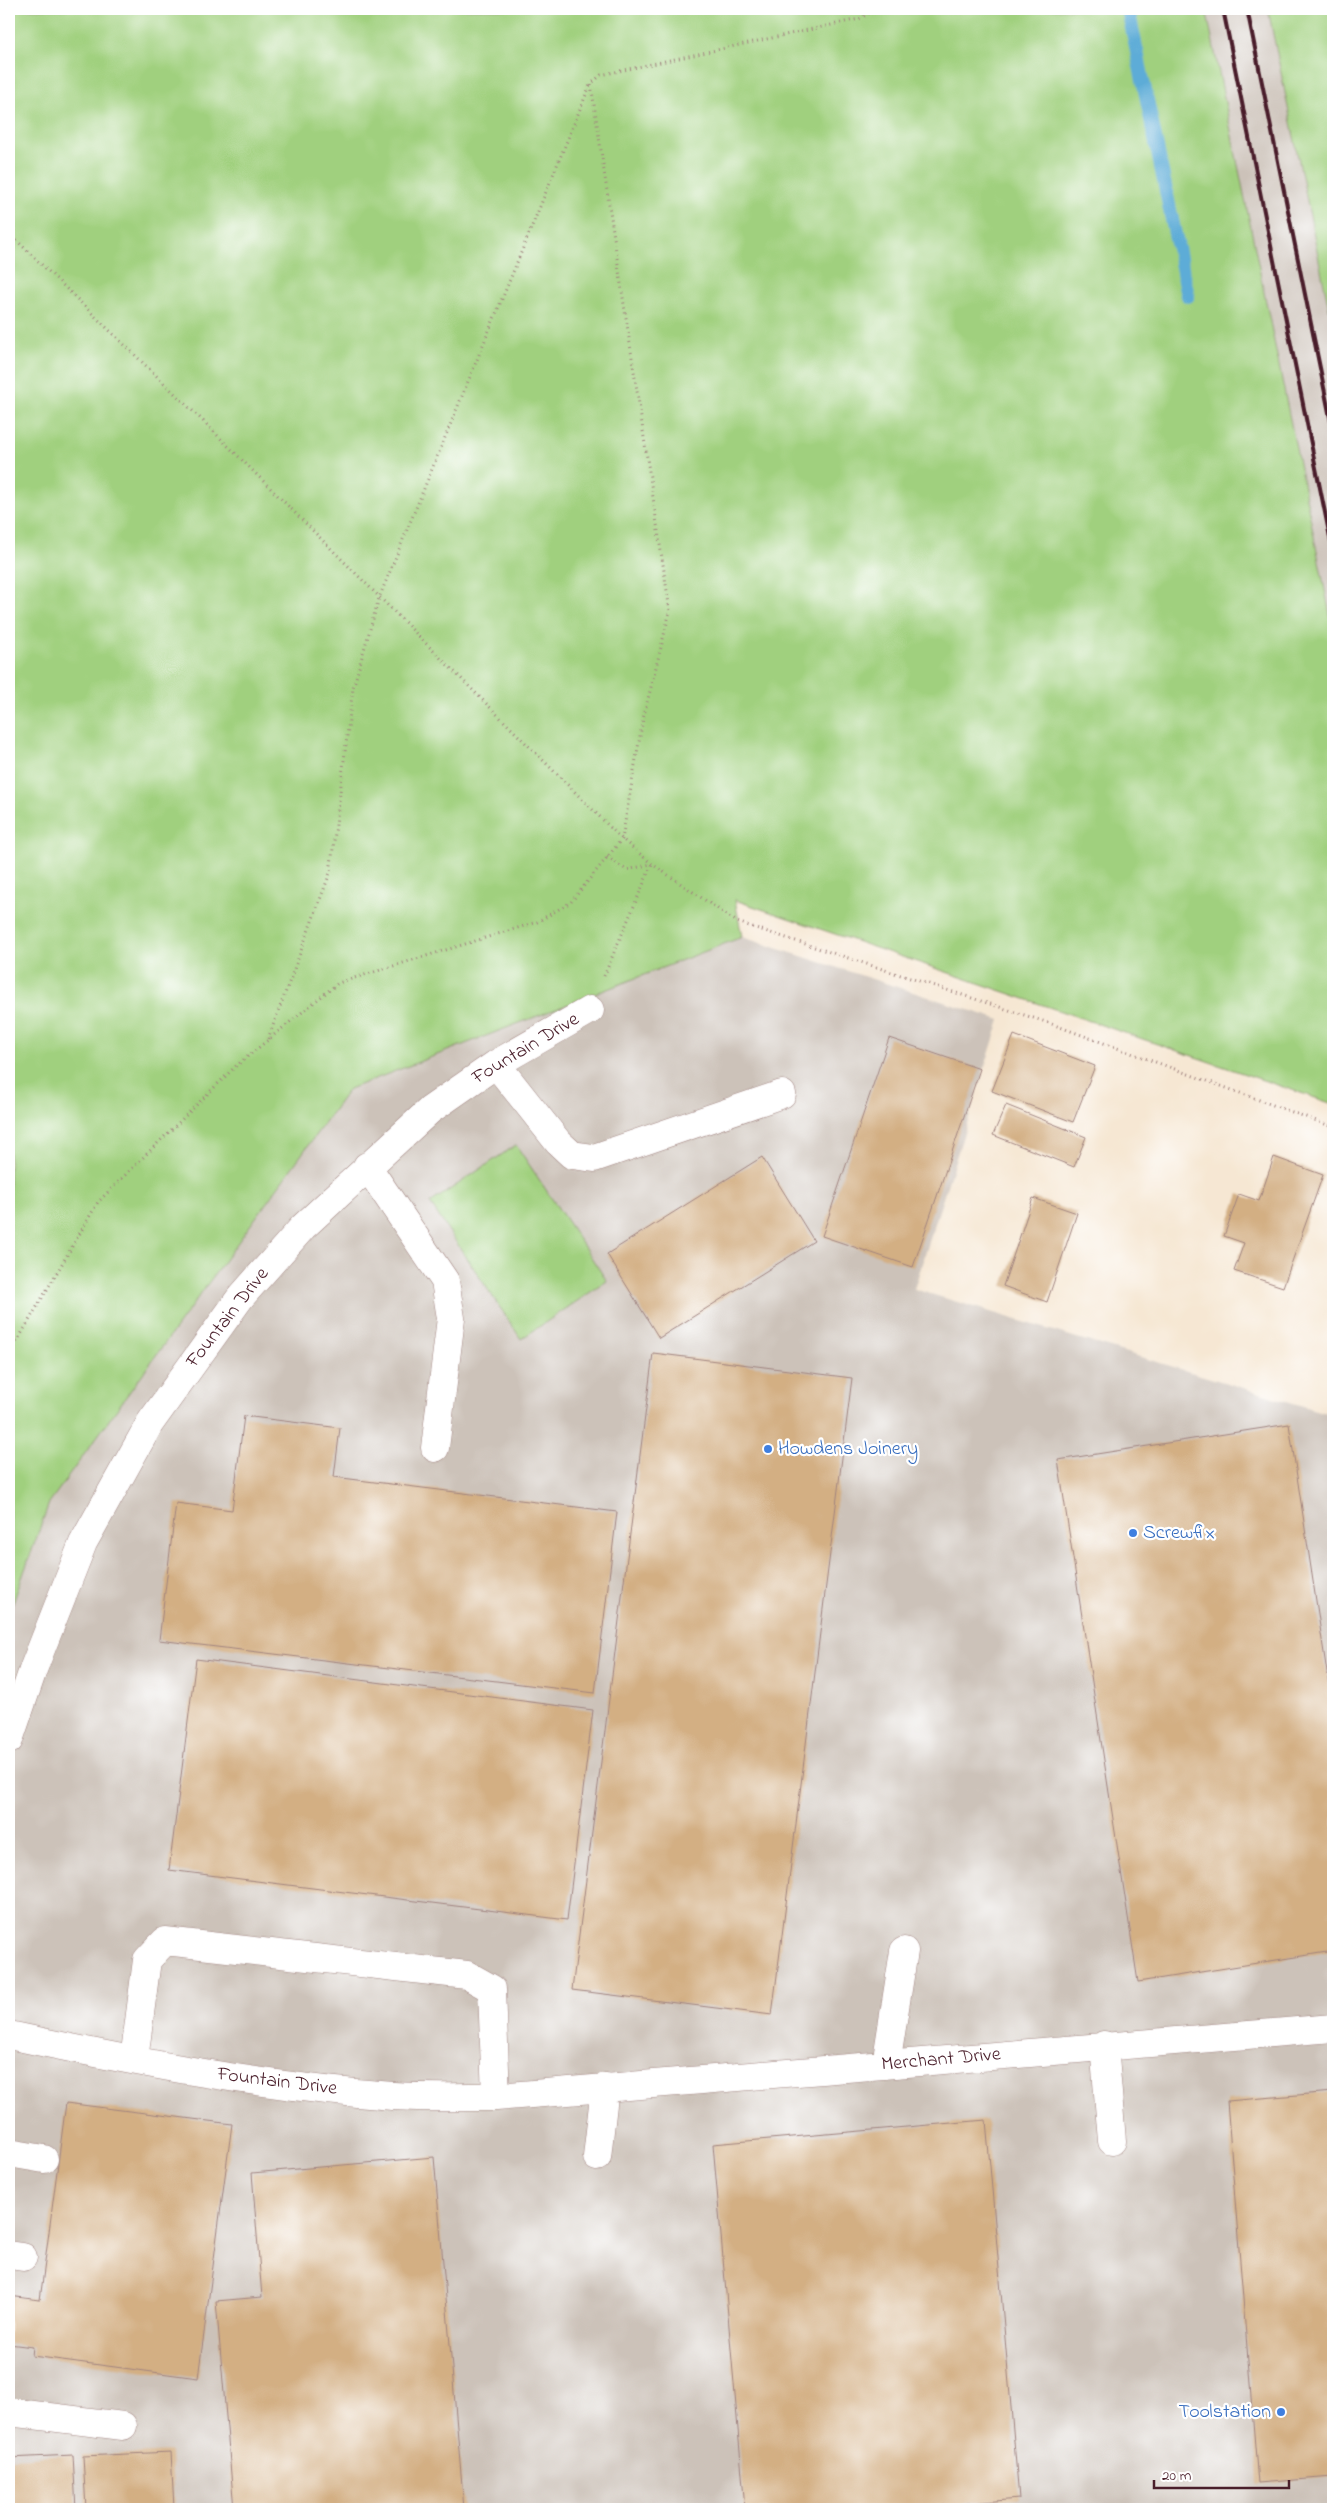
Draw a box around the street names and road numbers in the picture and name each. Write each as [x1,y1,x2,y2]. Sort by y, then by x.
street label: Fountain Drive [466,1006,585,1093]
street label: Fountain Drive [179,1262,277,1375]
street label: Merchant Drive [880,2040,1002,2080]
street label: Fountain Drive [214,2060,339,2104]

